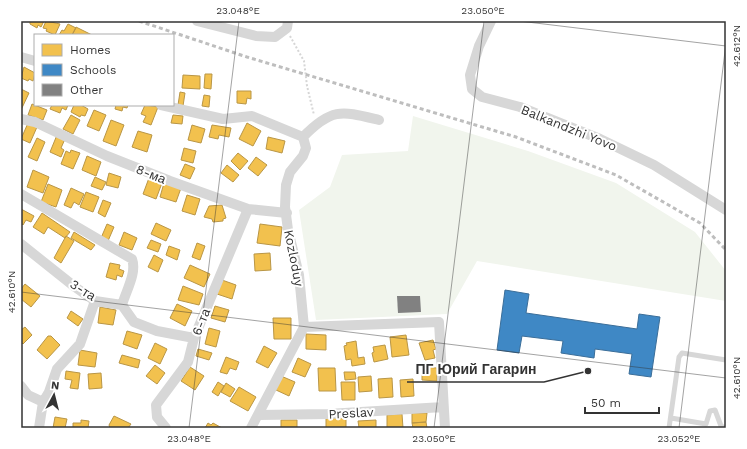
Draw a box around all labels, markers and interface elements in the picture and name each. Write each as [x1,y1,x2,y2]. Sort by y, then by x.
text: 23.048°E [216,5,260,16]
text: 23.050°E [461,5,505,16]
text: 42.612°N [731,25,742,67]
legend [34,34,174,106]
text: Homes [70,43,111,57]
text: Schools [70,63,116,77]
text: Other [70,83,103,97]
street label: Balkandzhi Yovo [519,102,619,154]
street label: 8-ма [134,161,169,187]
street label: Kozloduy [281,228,307,288]
text: 42.610°N [6,271,17,313]
street label: 3-та [67,276,99,304]
street label: 6-та [189,306,213,338]
callout: ПГ Юрий Гагарин [407,356,544,382]
text: 42.610°N [731,357,742,399]
text: ПГ Юрий Гагарин [416,361,536,377]
north arrow [34,375,74,415]
text: N [50,379,60,393]
scale bar [585,389,659,415]
text: 50 m [591,396,621,410]
street label: Preslav [328,404,374,422]
text: 23.048°E [167,433,211,444]
text: 23.050°E [412,433,456,444]
text: 23.052°E [658,433,700,444]

